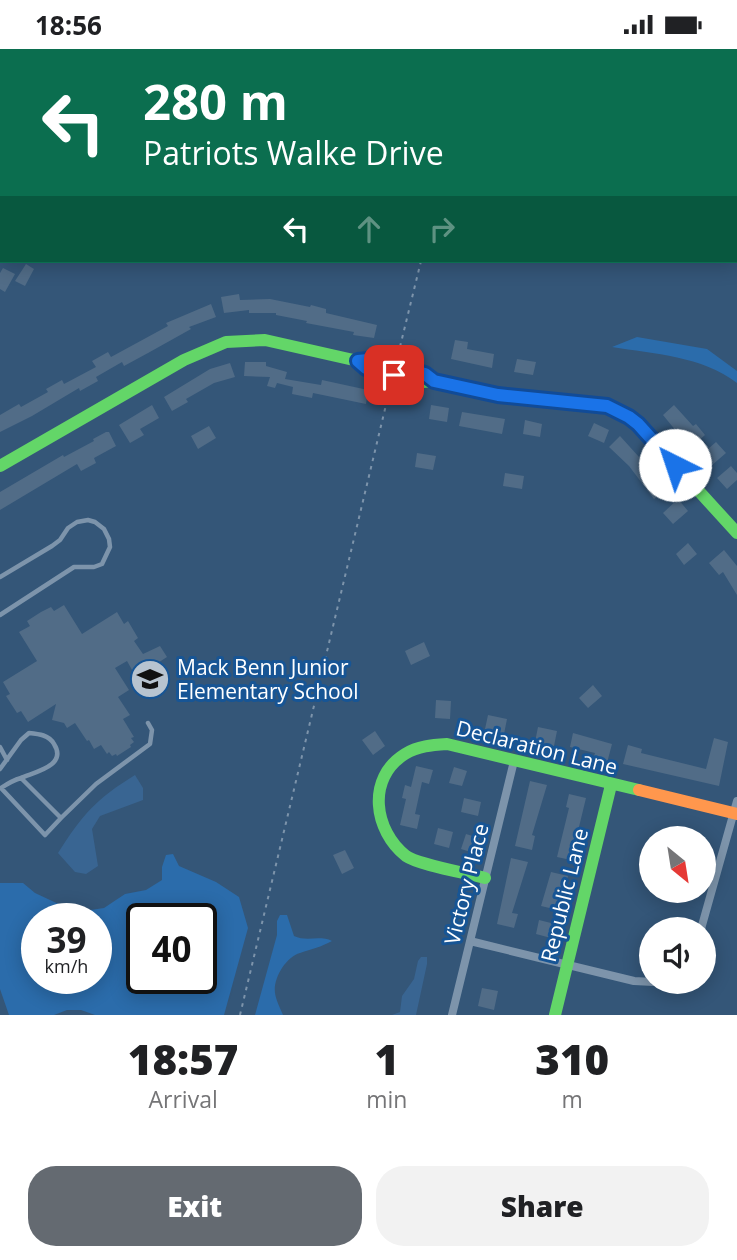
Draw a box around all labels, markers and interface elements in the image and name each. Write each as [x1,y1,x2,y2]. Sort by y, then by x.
text: 18:56 [35,7,102,43]
text: 280 m [143,68,288,134]
icon: left [28,77,119,168]
text: Patriots Walke Drive [143,131,444,174]
icon: left [277,210,315,248]
icon: ahead [350,210,388,248]
icon: right [423,210,461,248]
pin [364,345,424,405]
icon: arrive [375,356,413,394]
position arrow [638,428,712,502]
place label: Mack Benn Junior Elementary School [177,653,359,705]
school or university icon: Mack Benn Junior Elementary School [129,658,171,700]
street label: Declaration Lane [453,713,621,781]
street label: Victory Place [437,820,495,948]
street label: Republic Lane [534,825,594,965]
north arrow [639,826,716,903]
map controls [639,826,716,994]
speed limit sign: 40 [126,903,217,994]
text: 39 [46,916,87,963]
button: sound [639,917,716,994]
text: km/h [45,954,88,978]
text: 18:57 [128,1030,238,1087]
text: 1 [375,1030,399,1087]
text: 310 [535,1030,609,1087]
text: Arrival [149,1083,218,1115]
text: min [366,1083,407,1115]
text: m [562,1083,583,1115]
button: Exit [28,1166,362,1246]
button: Share [376,1166,709,1246]

